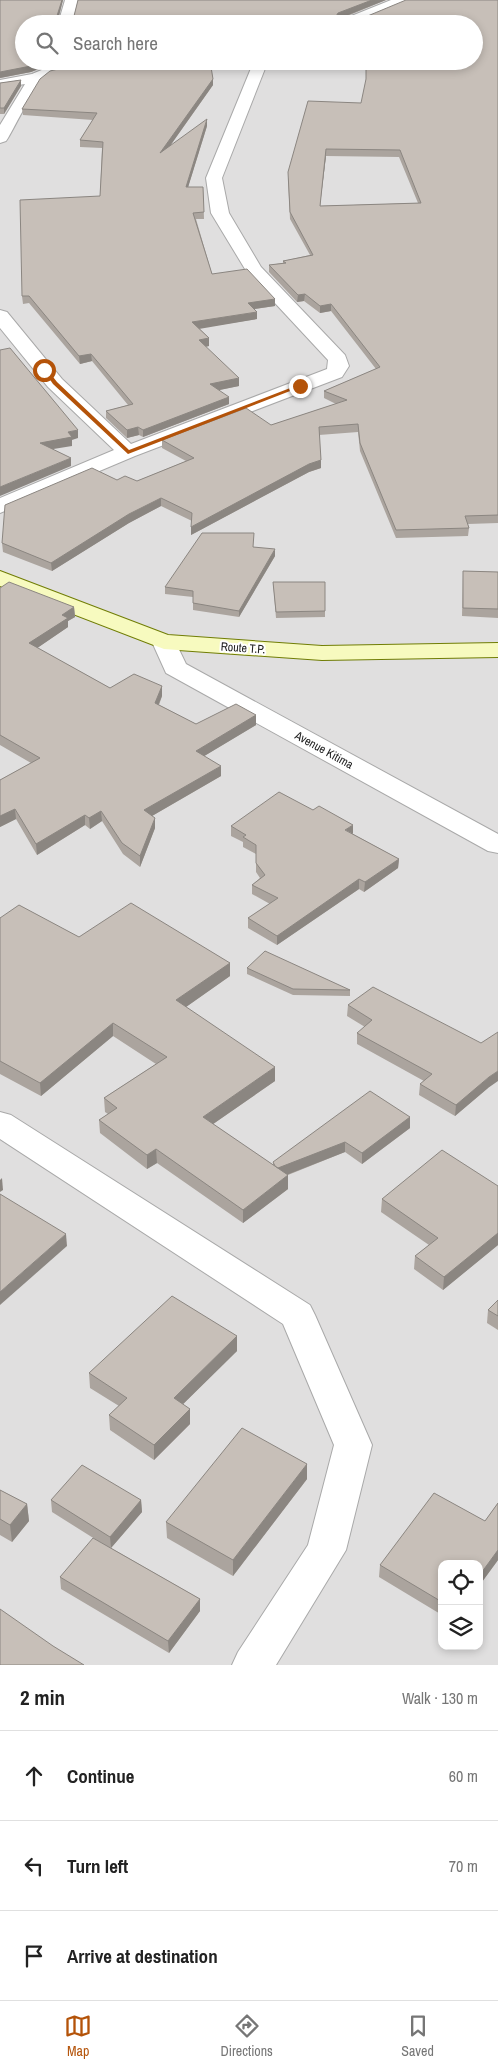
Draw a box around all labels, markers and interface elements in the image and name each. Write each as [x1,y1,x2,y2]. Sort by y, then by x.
search box [15,15,483,70]
icon: search [33,29,61,57]
text: Search here [73,30,158,56]
route start [33,359,56,382]
route end [289,375,312,398]
street label: Route T.P. [220,638,266,658]
street label: Avenue Kitima [291,727,356,773]
map controls [438,1560,483,1650]
button: locate [438,1560,483,1605]
button: layers [438,1605,483,1650]
text: 2 min [20,1683,65,1712]
text: Walk · 130 m [402,1687,478,1709]
icon: ahead [20,1762,48,1790]
text: Continue [67,1763,135,1789]
text: 60 m [449,1765,478,1787]
icon: left [20,1852,48,1880]
text: Turn left [67,1853,128,1879]
text: 70 m [449,1855,478,1877]
icon: arrive [20,1942,48,1970]
text: Arrive at destination [67,1943,218,1969]
tab: Map [64,2012,92,2060]
tab: Directions [221,2012,273,2060]
tab: Saved [401,2012,434,2060]

